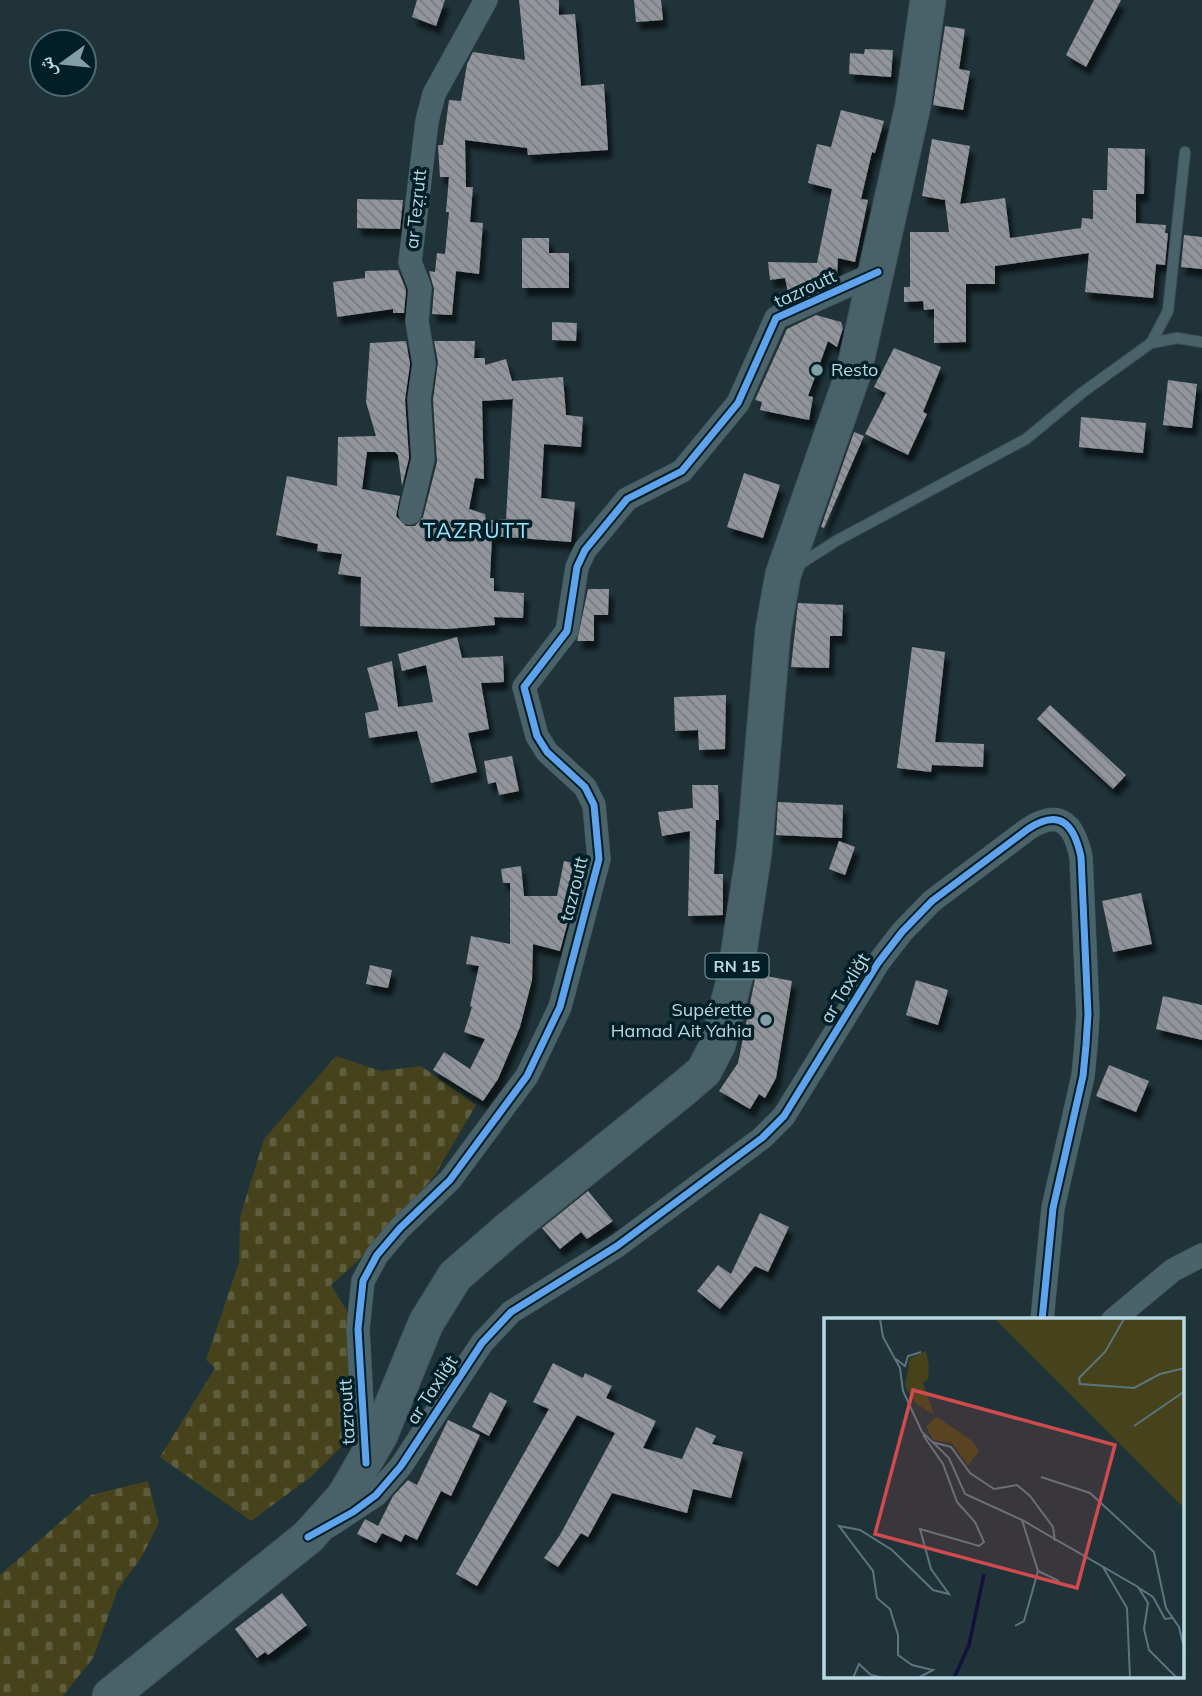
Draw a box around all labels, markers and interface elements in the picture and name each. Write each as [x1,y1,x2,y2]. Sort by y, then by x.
north arrow [28,28,98,98]
text: ش [32,55,61,80]
street label: ar Teẓṛutt [400,168,431,250]
street label: tazroutt [770,264,840,313]
place label: Resto [831,358,878,381]
marker: Resto [809,362,825,378]
district label: TAZRUTT [423,517,531,543]
street label: tazroutt [554,854,593,924]
street label: ar Taxliǧt [815,949,874,1027]
road number: RN 15 [706,954,768,978]
place label: Supérette Hamad Ait Yahia [611,998,752,1042]
marker: Supérette Hamad Ait Yahia [758,1012,774,1028]
inset map [824,1318,1184,1678]
street label: ar Taxliǧt [401,1351,462,1429]
street label: tazroutt [333,1379,360,1446]

